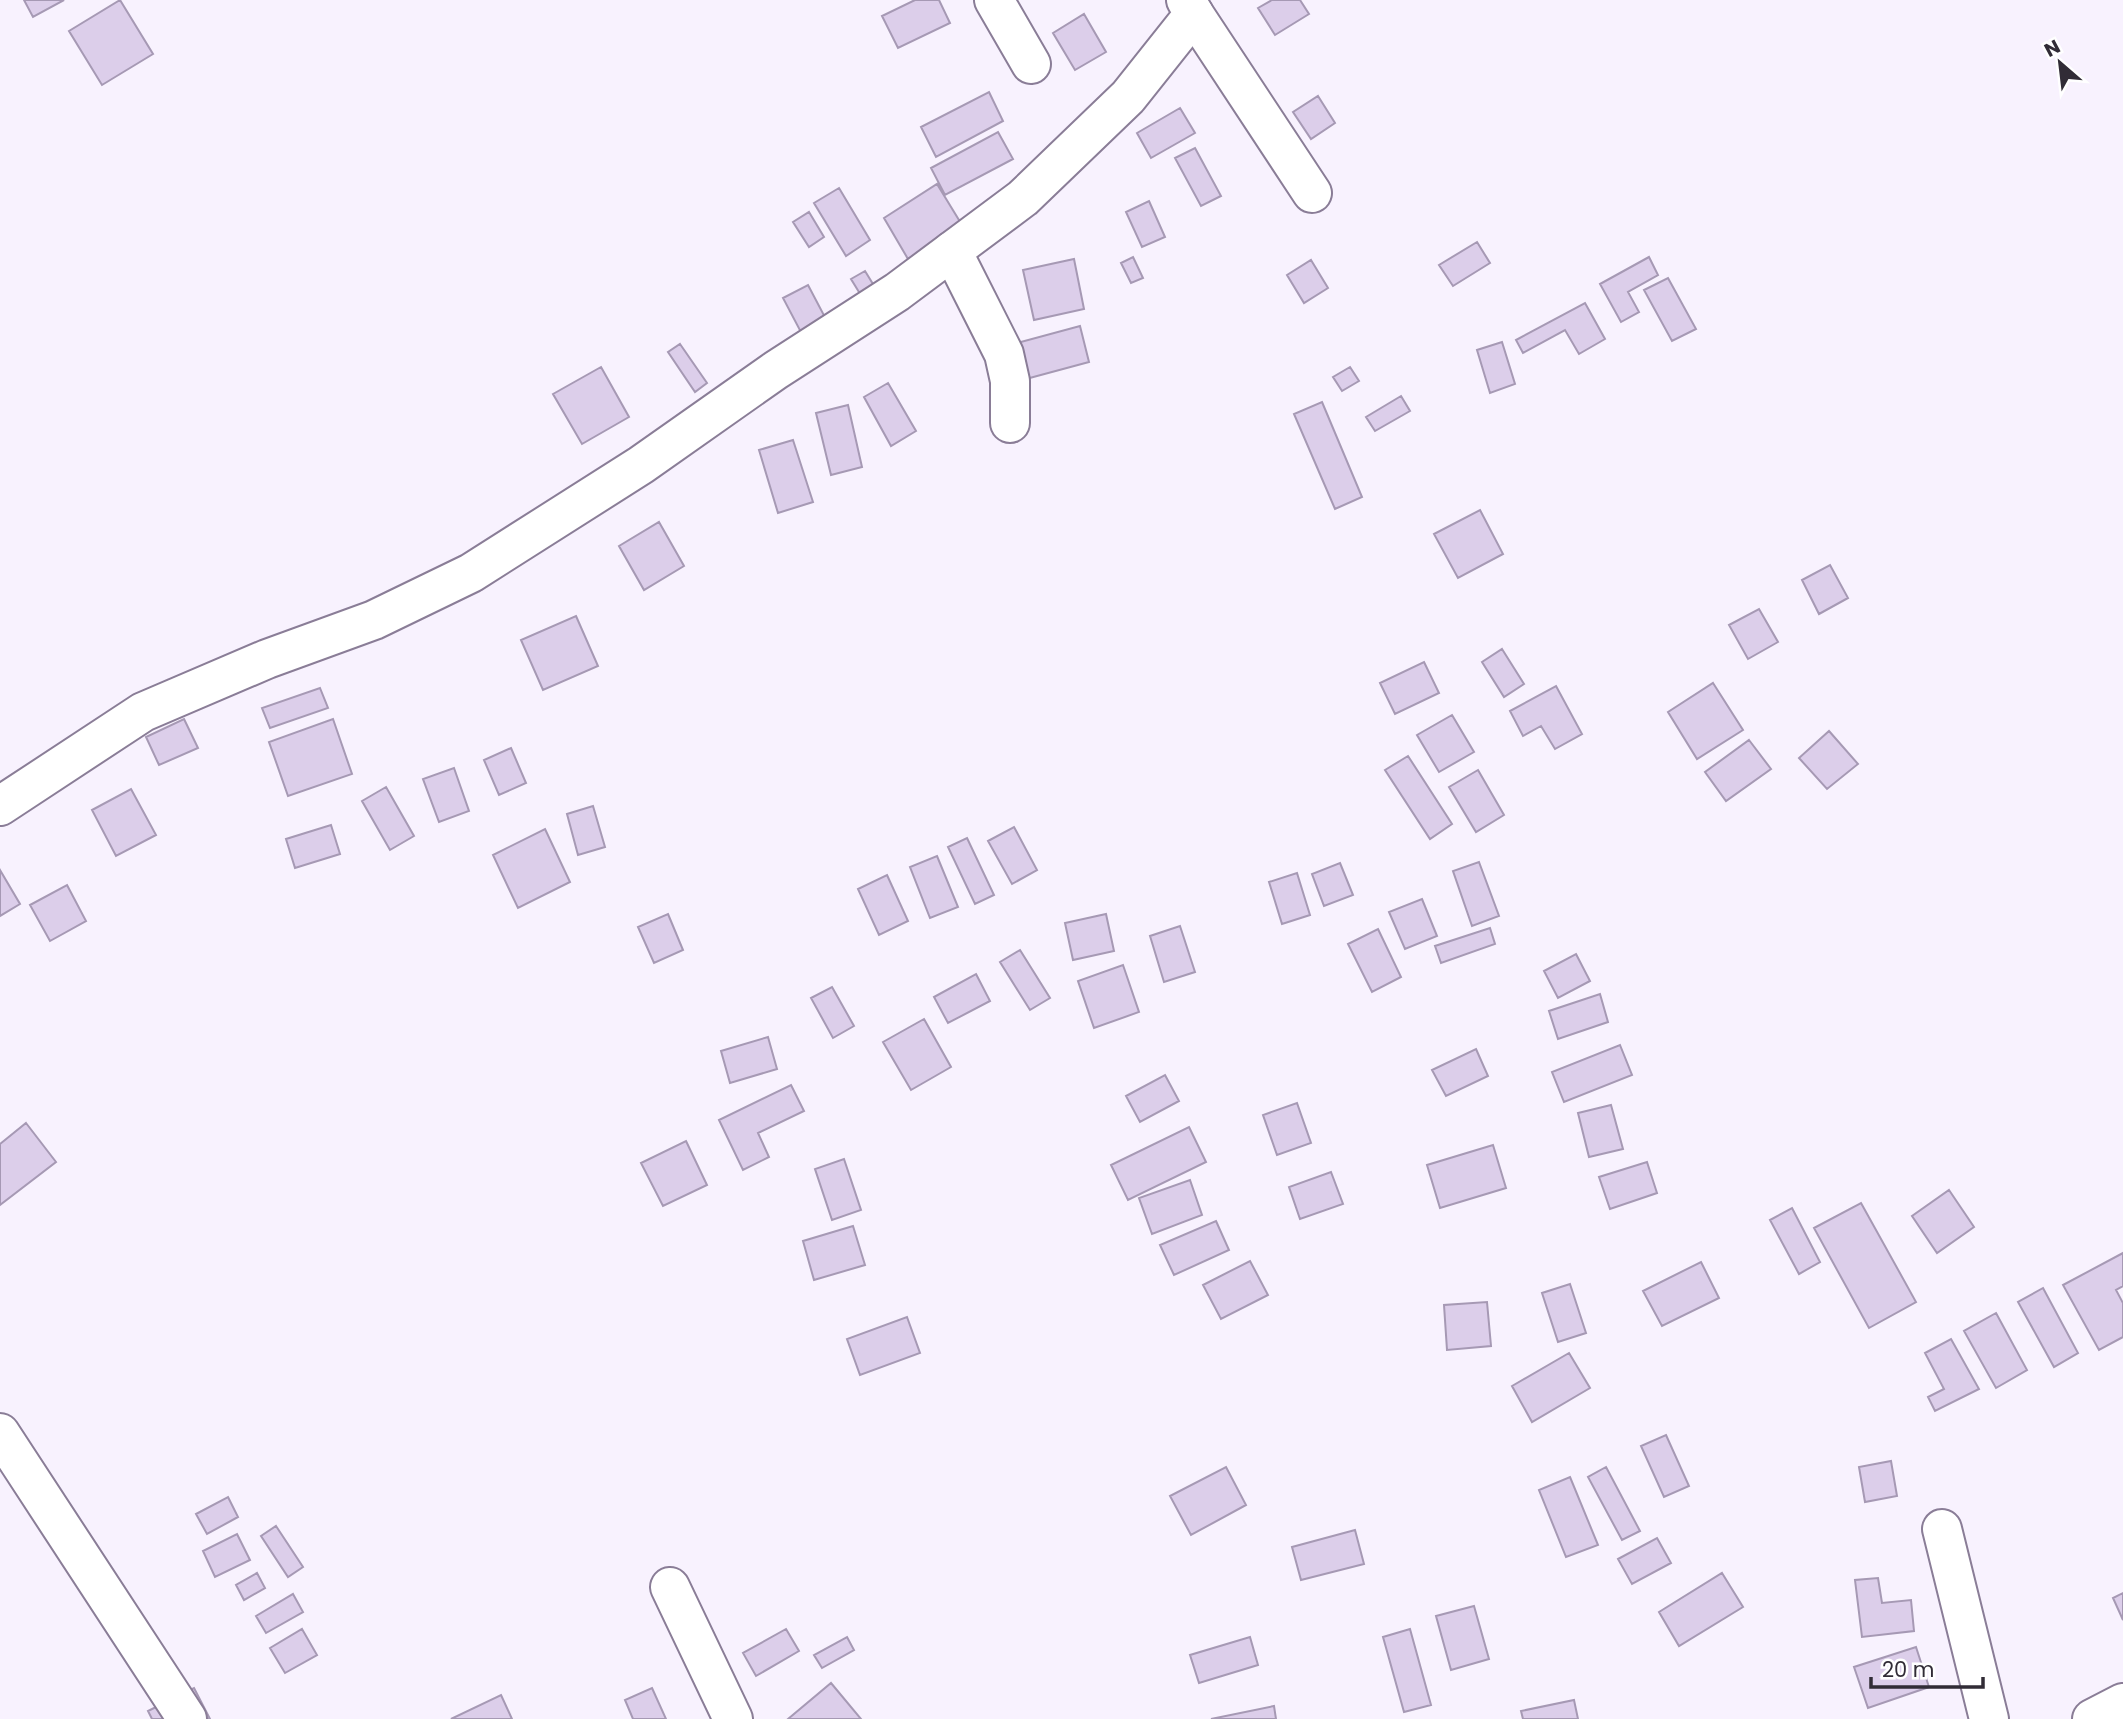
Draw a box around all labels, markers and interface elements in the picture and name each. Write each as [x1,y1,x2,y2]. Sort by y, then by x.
north arrow [2025,28,2095,98]
text: N [2040,33,2065,64]
scale bar [1871,1646,1983,1690]
text: 20 m [1882,1655,1935,1684]

